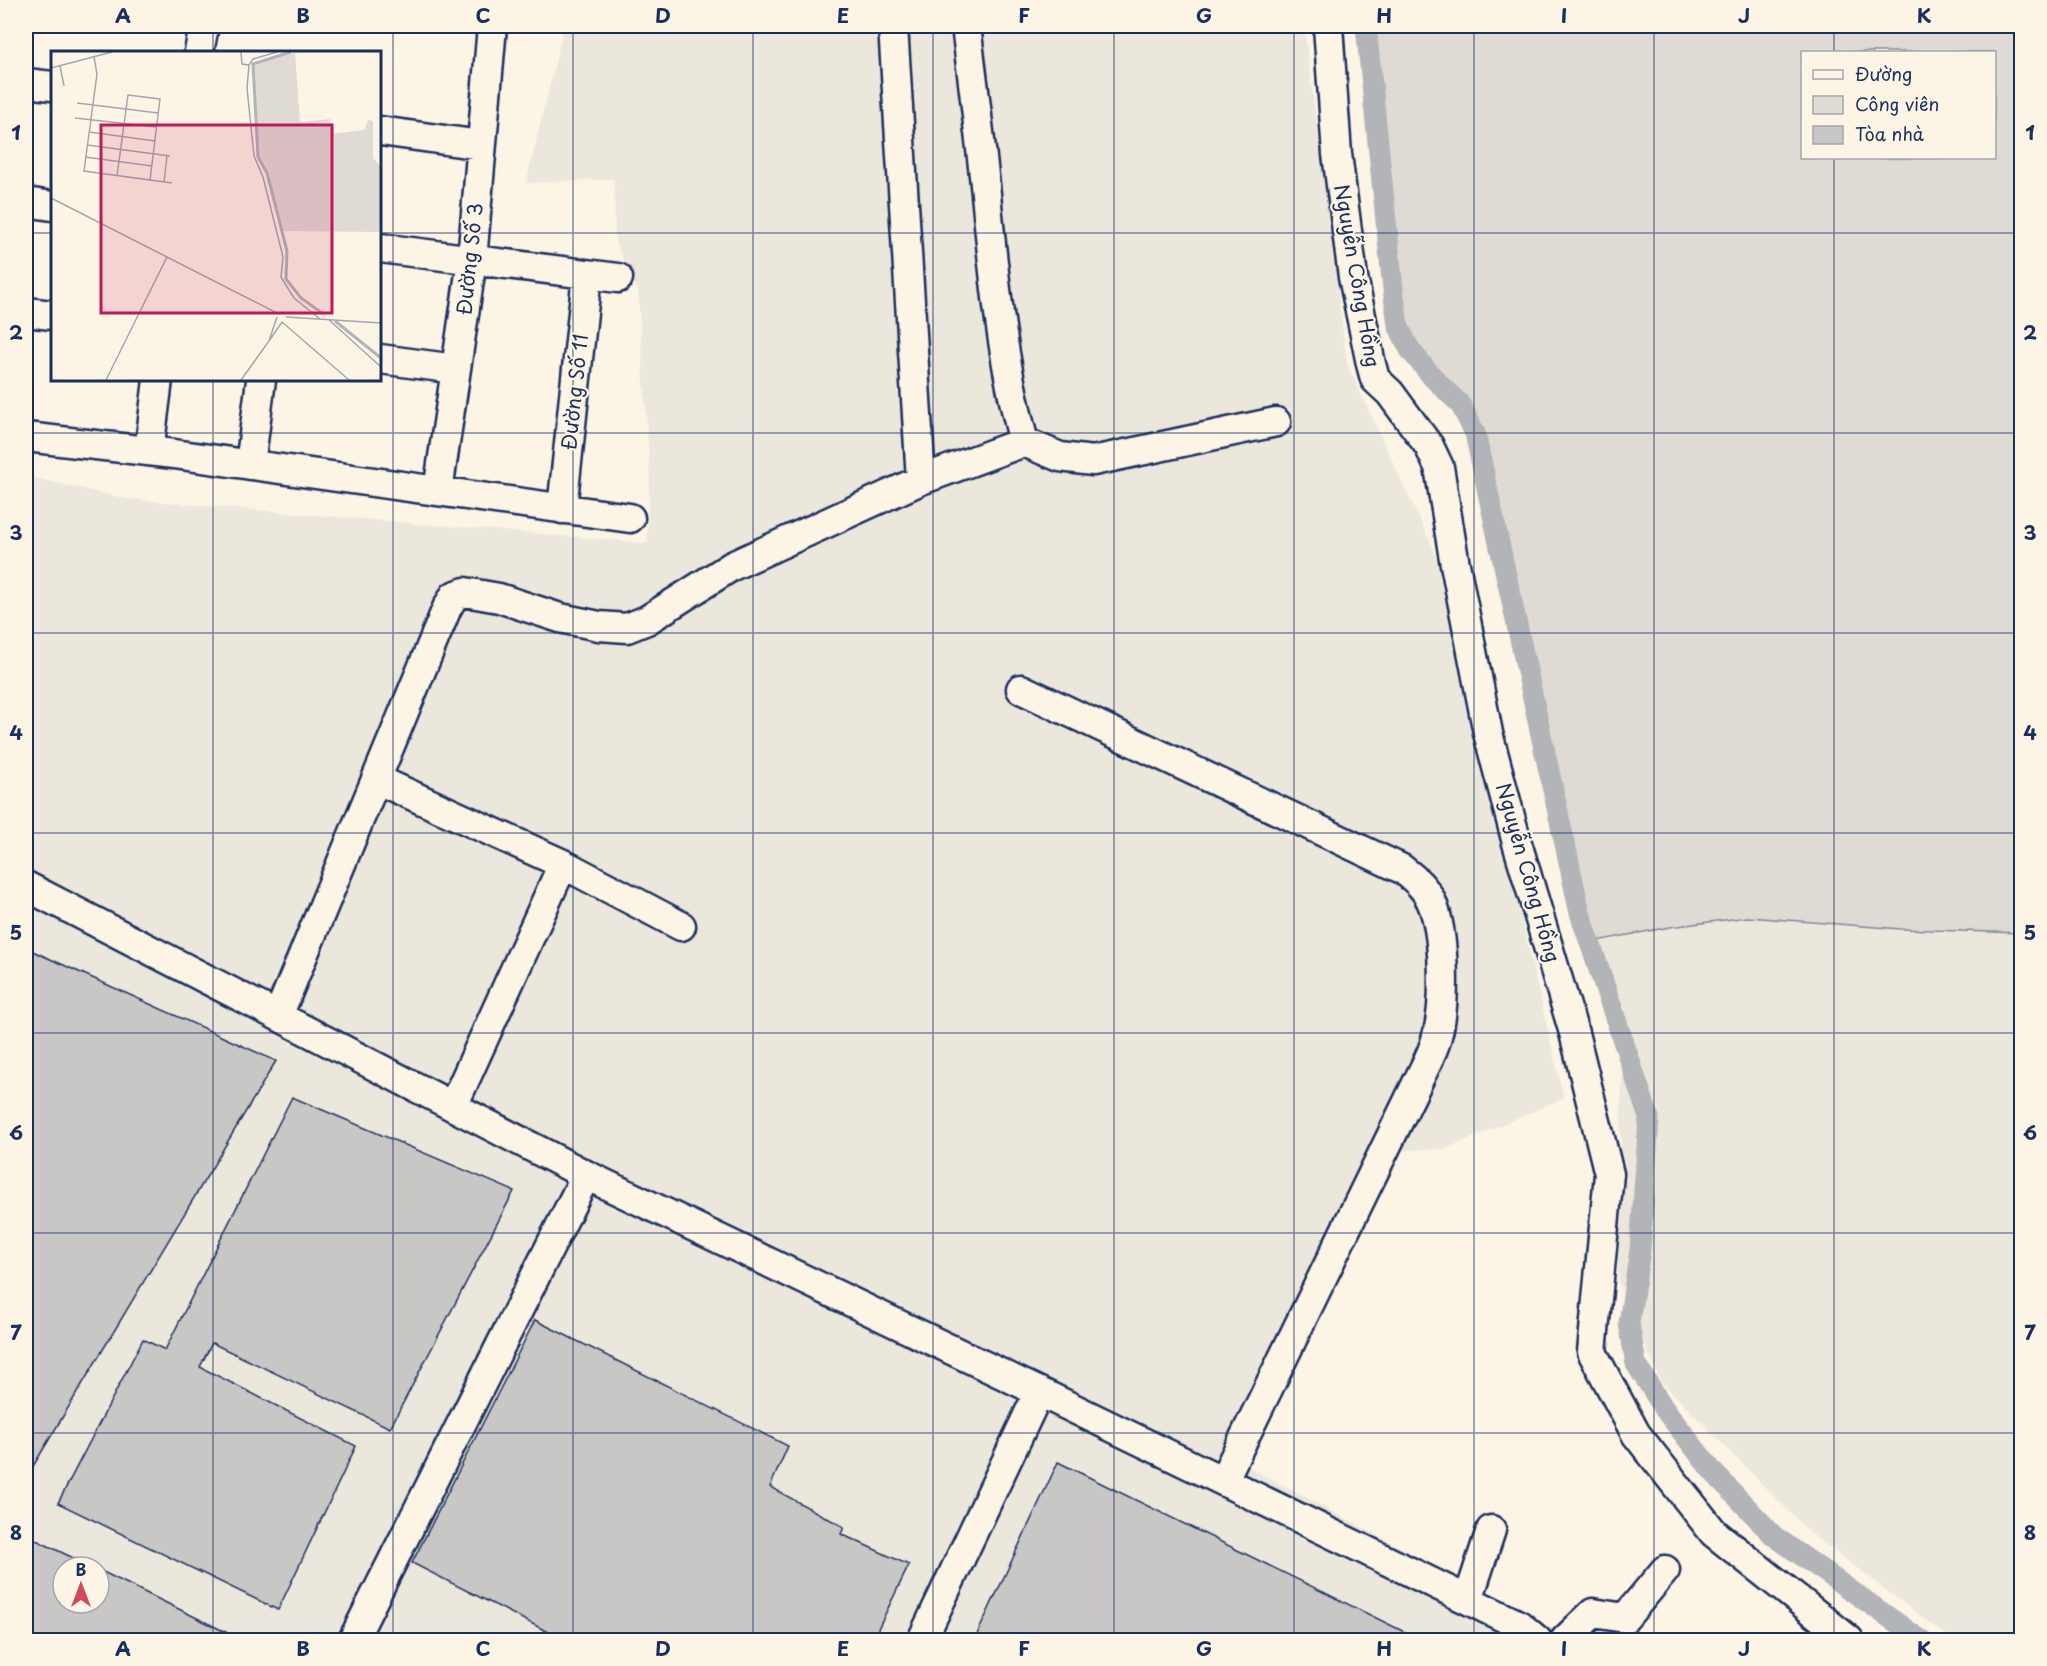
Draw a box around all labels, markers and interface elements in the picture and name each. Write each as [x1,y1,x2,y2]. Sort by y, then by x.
text: A [115,0,131,30]
text: B [296,0,310,30]
text: C [475,0,491,30]
text: D [655,0,671,30]
text: E [837,0,849,30]
text: F [1018,0,1030,30]
text: G [1196,0,1212,30]
text: H [1376,0,1392,30]
text: I [1561,0,1567,30]
text: J [1738,0,1750,30]
text: K [1917,0,1932,30]
inset map [51,51,381,381]
legend [1801,51,1996,159]
text: Đường [1855,60,1912,87]
text: Công viên [1855,90,1939,117]
text: 1 [11,117,21,147]
text: 1 [2025,117,2035,147]
text: Tòa nhà [1855,120,1925,147]
street label: Nguyễn Công Hồng [1327,182,1389,370]
street label: Đường Số 3 [448,201,490,317]
text: 2 [9,317,23,347]
text: 2 [2023,317,2037,347]
street label: Đường Số 11 [553,332,595,451]
text: 3 [9,517,23,547]
text: 3 [2023,517,2037,547]
text: 4 [9,717,23,747]
text: 4 [2023,717,2037,747]
street label: Nguyễn Công Hồng [1489,780,1569,966]
text: 5 [10,917,22,947]
text: 5 [2024,917,2036,947]
text: 6 [9,1117,23,1147]
text: 6 [2023,1117,2037,1147]
text: 7 [10,1317,22,1347]
text: 7 [2024,1317,2036,1347]
text: 8 [10,1517,22,1547]
text: 8 [2024,1517,2036,1547]
north arrow [51,1555,111,1615]
text: B [76,1557,87,1581]
text: A [115,1633,131,1663]
text: B [296,1633,310,1663]
text: C [475,1633,491,1663]
text: D [655,1633,671,1663]
text: E [837,1633,849,1663]
text: F [1018,1633,1030,1663]
text: G [1196,1633,1212,1663]
text: H [1376,1633,1392,1663]
text: I [1561,1633,1567,1663]
text: J [1738,1633,1750,1663]
text: K [1917,1633,1932,1663]

